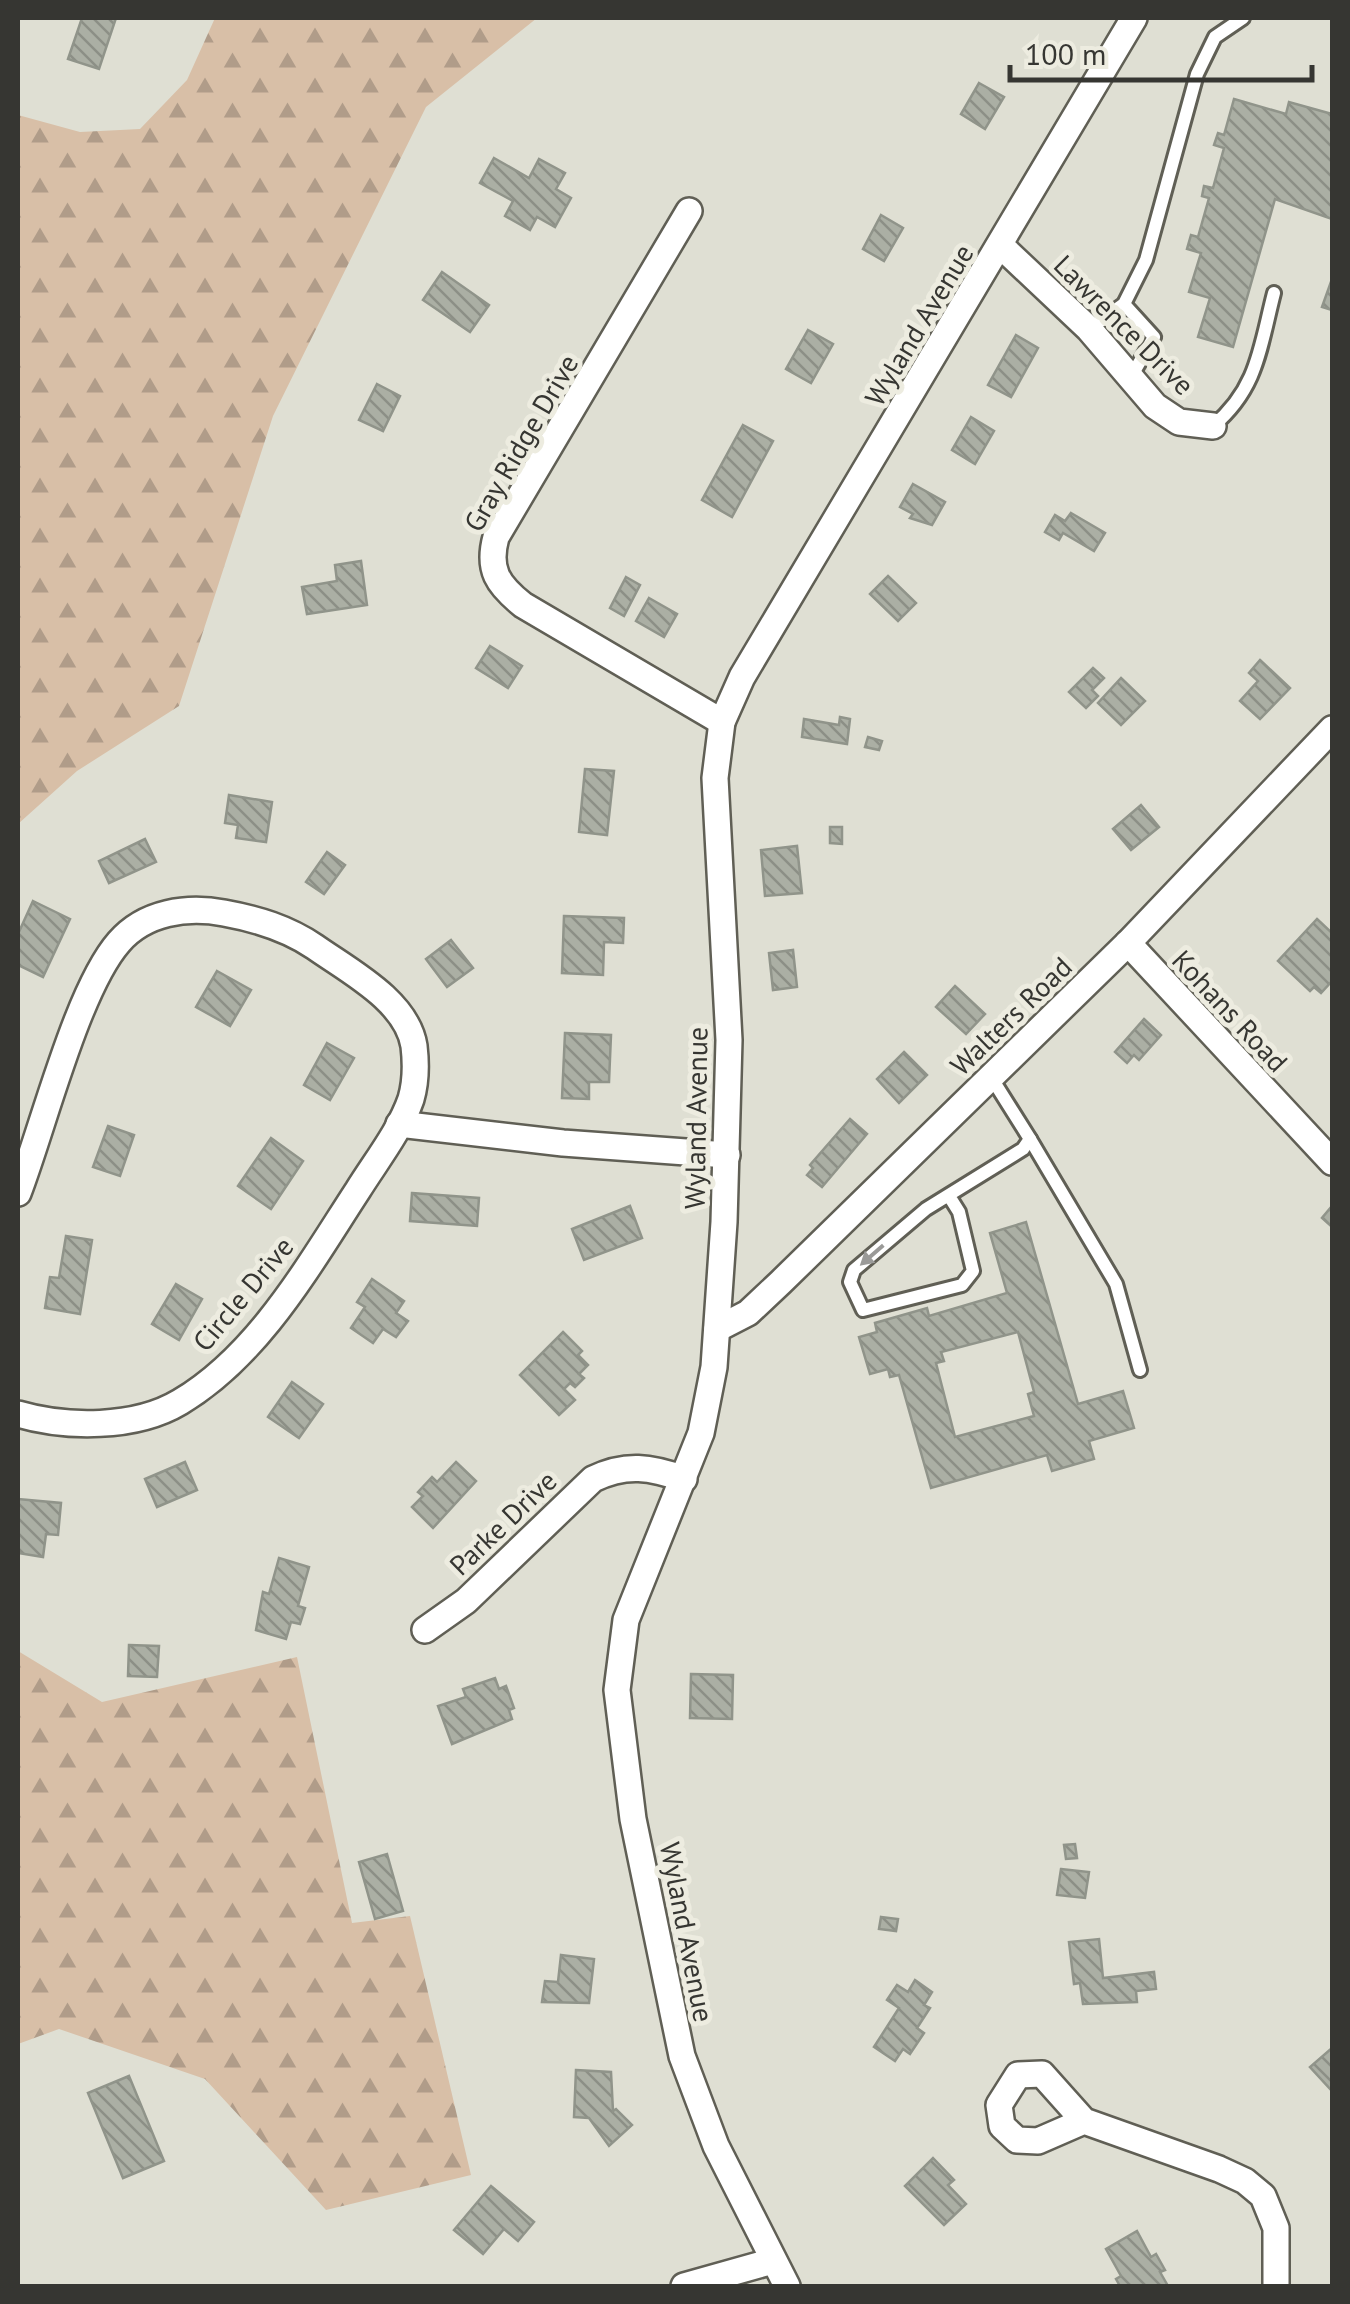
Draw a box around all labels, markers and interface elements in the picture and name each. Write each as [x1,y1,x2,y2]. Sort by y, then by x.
scale bar [1010,20,1312,82]
text: 100 m [1025,34,1106,73]
street label: Wyland Avenue [856,237,981,412]
street label: Lawrence Drive [1046,247,1202,403]
street label: Gray Ridge Drive [455,347,586,538]
street label: Kohans Road [1164,942,1296,1080]
street label: Walters Road [942,948,1079,1083]
street label: Wyland Avenue [675,1027,716,1209]
street label: Circle Drive [184,1229,301,1359]
one-way arrow [860,1243,884,1266]
street label: Parke Drive [441,1462,564,1583]
street label: Wyland Avenue [652,1839,723,2025]

